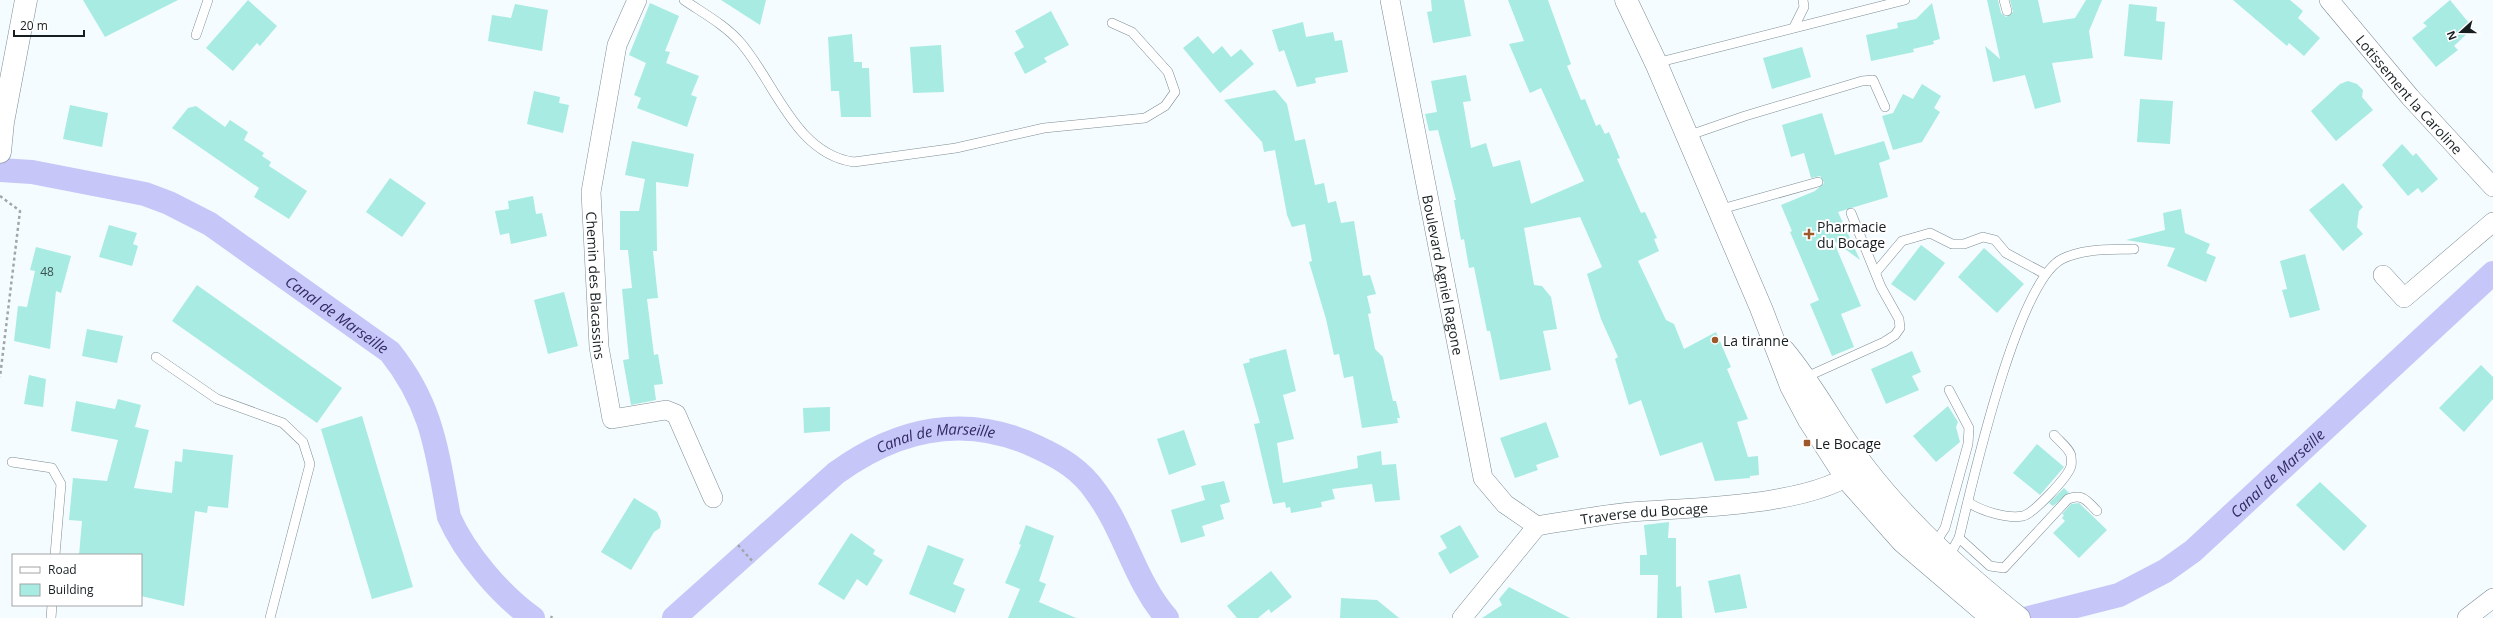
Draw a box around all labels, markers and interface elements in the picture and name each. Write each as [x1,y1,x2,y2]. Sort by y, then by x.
scale bar [14,12,84,38]
north arrow [2441,12,2481,52]
text: 20 m [20,17,48,34]
text: N [2443,29,2460,43]
street label: Lotissement la Caroline [2352,30,2467,158]
street label: Boulevard Agniel Ragone [1419,193,1468,357]
street label: Chemin des Blacassins [583,211,611,361]
place label: Pharmacie du Bocage [1817,217,1886,252]
marker: Pharmacie du Bocage [1804,229,1814,239]
house number: 48 [40,263,54,280]
water label: Canal de Marseille [282,271,393,358]
place label: La tiranne [1723,331,1789,350]
marker: La tiranne [1710,335,1720,345]
water label: Canal de Marseille [872,418,998,457]
water label: Canal de Marseille [2226,424,2329,522]
place label: Le Bocage [1815,434,1881,453]
marker: Le Bocage [1802,438,1812,448]
street label: Traverse du Bocage [1579,498,1709,528]
legend [12,554,142,606]
text: Road [48,561,77,578]
text: Building [48,581,94,598]

